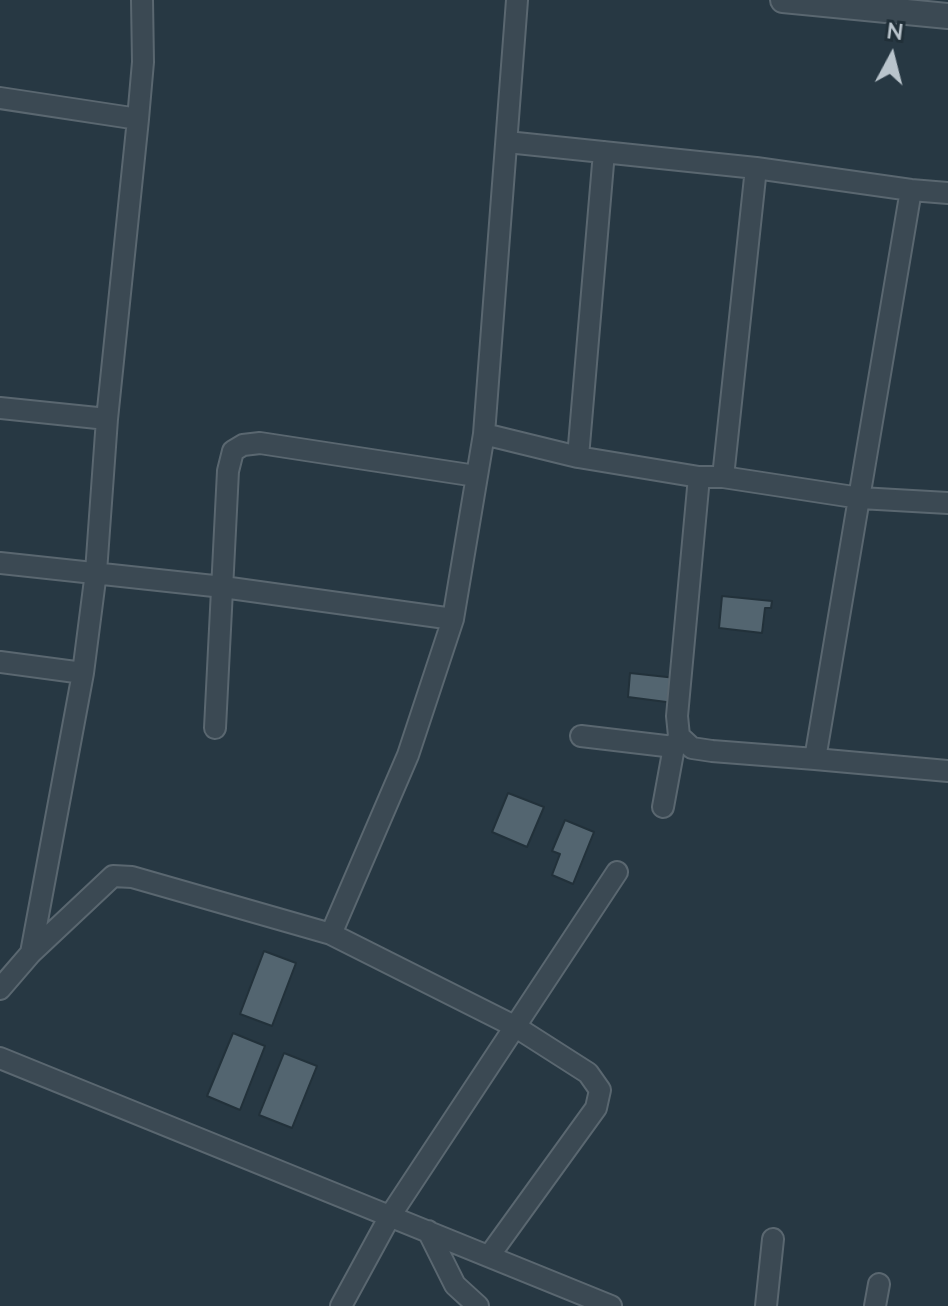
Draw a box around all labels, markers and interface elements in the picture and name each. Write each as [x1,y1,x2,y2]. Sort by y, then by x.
north arrow [852,16,932,96]
text: N [885,16,905,48]

